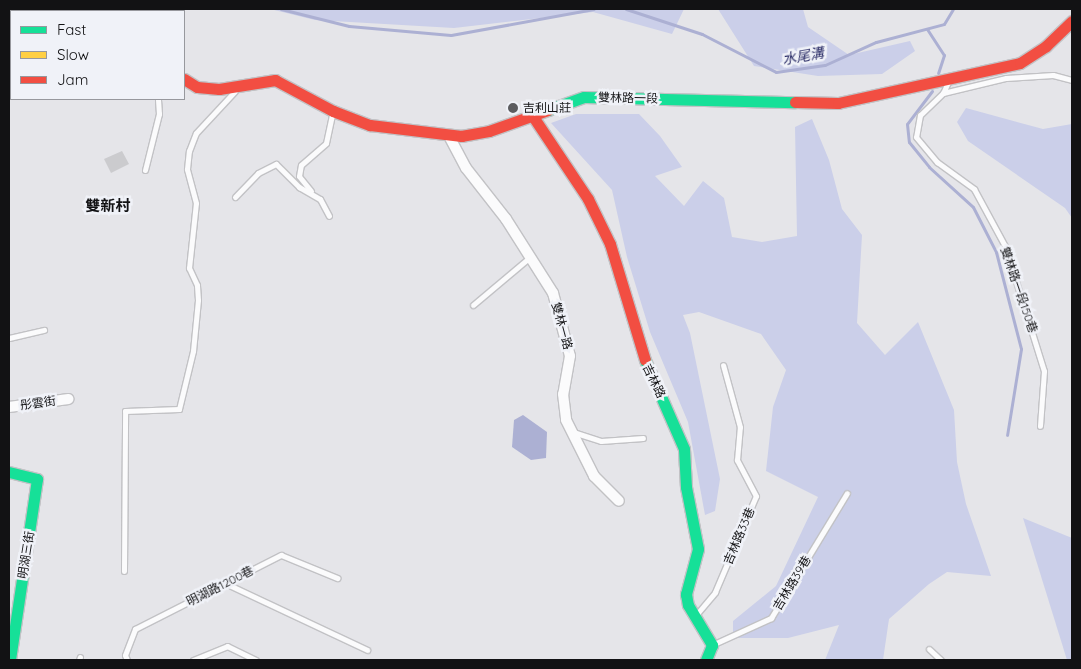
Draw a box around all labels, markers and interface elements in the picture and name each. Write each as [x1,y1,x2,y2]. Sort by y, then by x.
legend [10,10,185,100]
text: Fast [57,20,86,39]
water label: 水尾溝 [781,44,825,68]
text: Slow [57,45,89,64]
text: Jam [57,70,88,89]
street label: 雙林路一段 [598,90,658,106]
place label: 吉利山莊 [523,101,571,115]
marker: 吉利山莊 [507,102,519,114]
district label: 雙新村 [86,197,130,215]
street label: 雙林路一段150巷 [998,245,1040,335]
street label: 雙林一路 [549,301,575,351]
street label: 吉林路 [640,362,668,400]
street label: 彤雲街 [19,393,57,413]
street label: 吉林路33巷 [721,505,757,567]
street label: 明湖三街 [15,530,37,580]
street label: 吉林路39巷 [770,553,814,613]
street label: 明湖路1200巷 [184,563,256,609]

